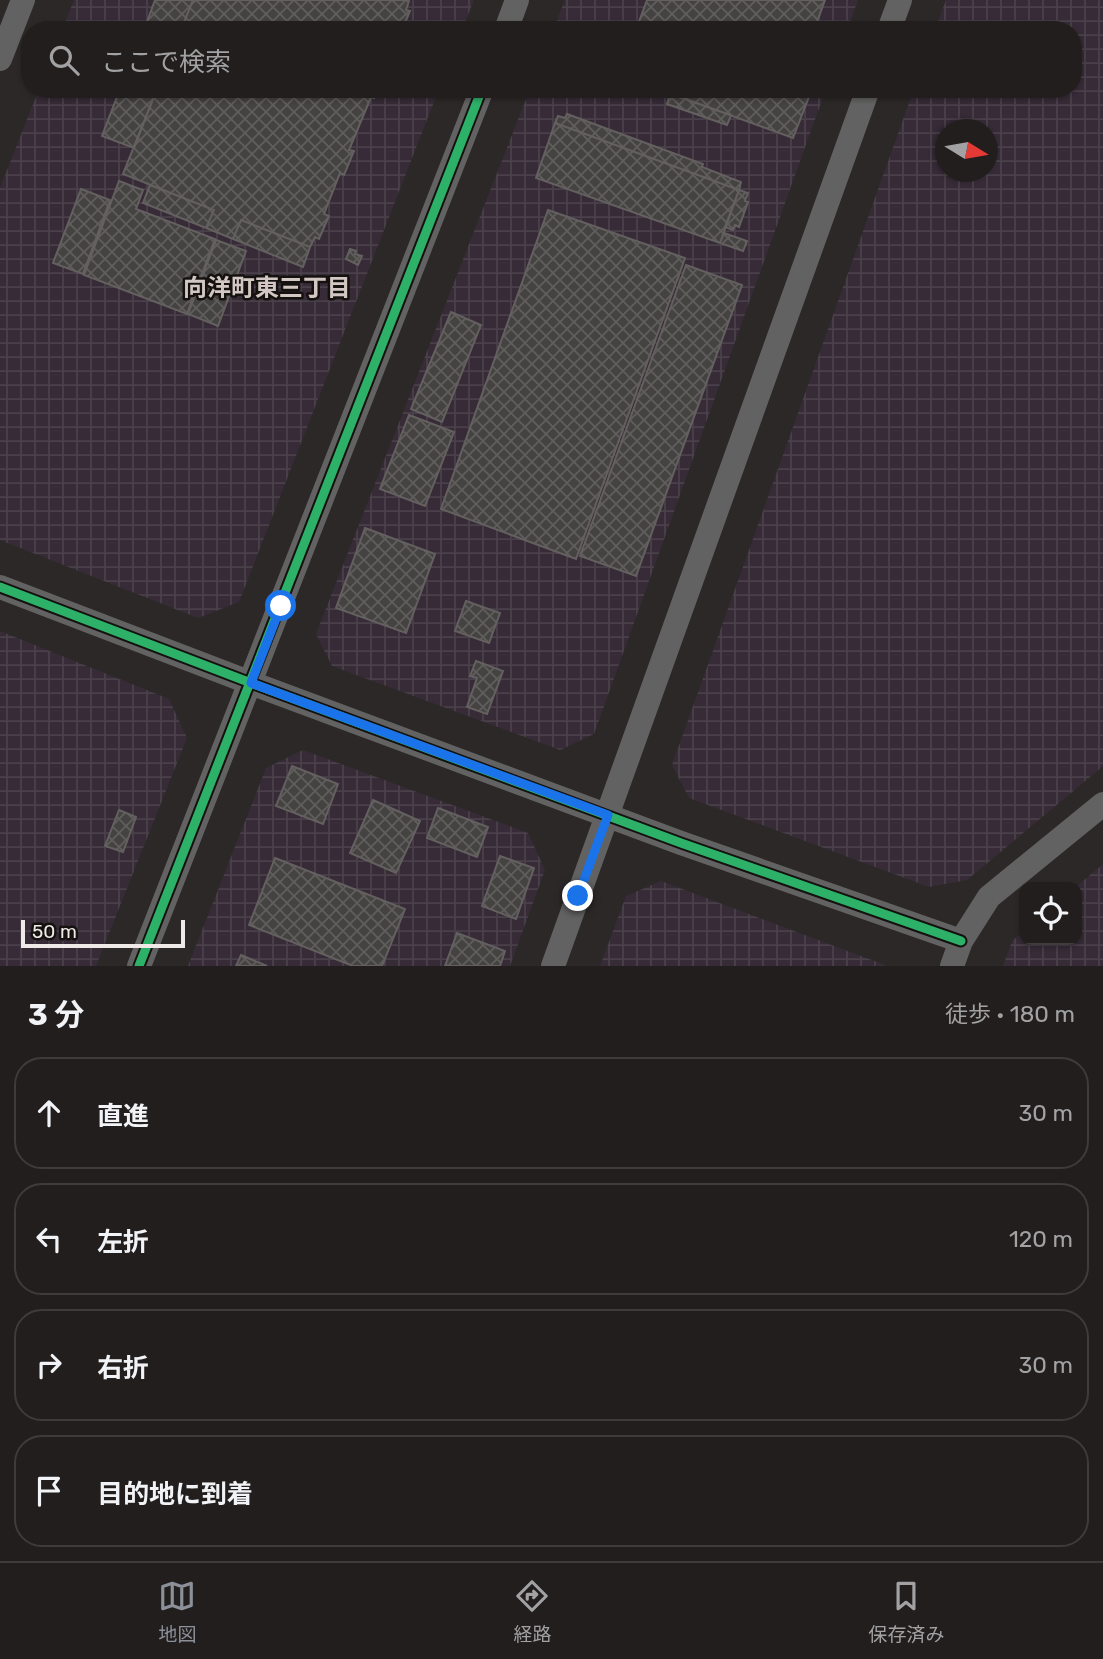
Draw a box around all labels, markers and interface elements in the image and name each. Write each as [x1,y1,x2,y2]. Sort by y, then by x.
search box [21,21,1082,98]
icon: search [45,41,83,79]
text: ここで検索 [101,47,231,78]
north arrow [935,119,998,182]
district label: 向洋町東三丁目 [183,274,351,302]
route start [265,590,296,621]
route end [562,880,593,911]
map controls [1019,882,1082,945]
button: locate [1019,882,1082,945]
scale bar [21,917,186,949]
text: 50 m [32,920,77,943]
text: 3 分 [28,997,84,1033]
text: 徒歩 · 180 m [945,1000,1075,1028]
icon: ahead [30,1094,68,1132]
text: 30 m [1018,1099,1073,1127]
text: 直進 [97,1101,149,1132]
icon: left [30,1220,68,1258]
text: 120 m [1009,1225,1073,1253]
text: 左折 [97,1227,149,1258]
icon: right [30,1346,68,1384]
text: 30 m [1018,1351,1073,1379]
text: 右折 [97,1353,149,1384]
icon: arrive [30,1472,68,1510]
text: 目的地に到着 [97,1479,253,1510]
tab: 地図 [158,1577,197,1646]
tab: 経路 [513,1577,552,1646]
tab: 保存済み [868,1577,945,1646]

